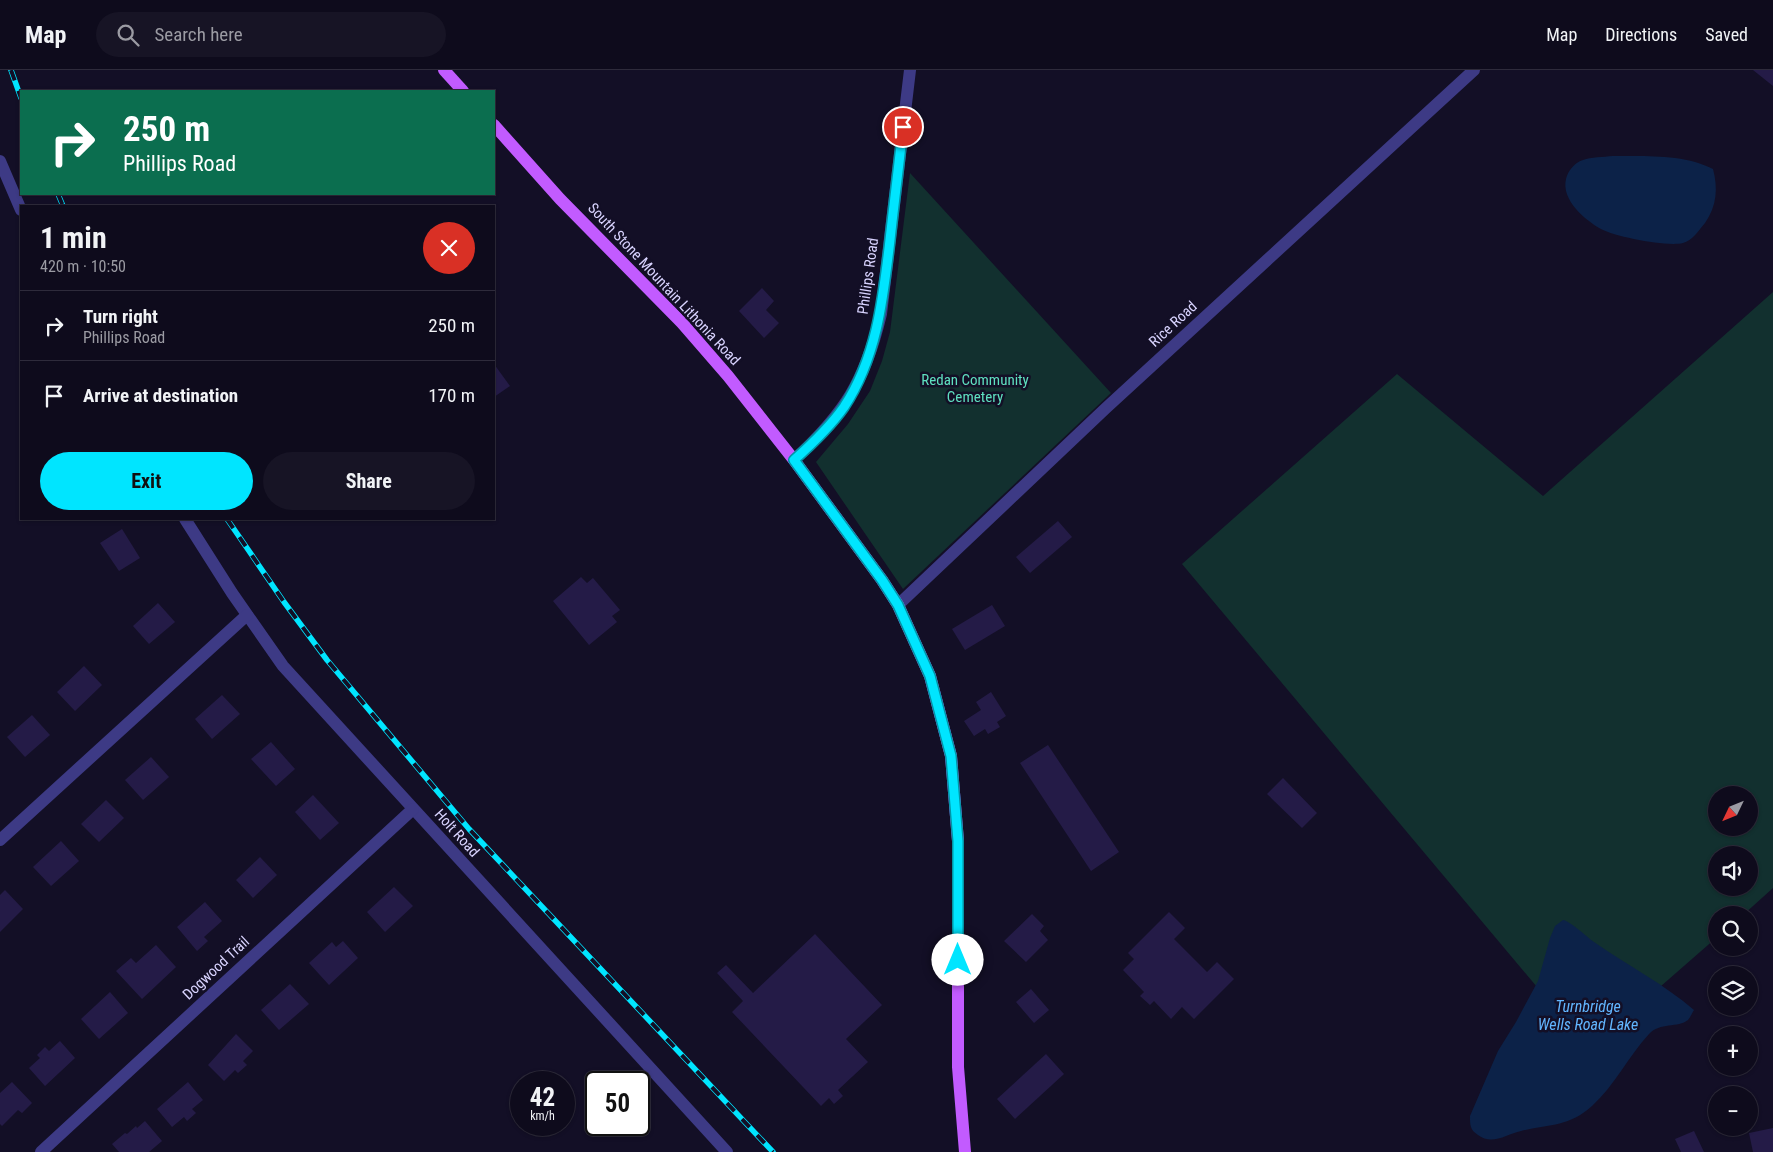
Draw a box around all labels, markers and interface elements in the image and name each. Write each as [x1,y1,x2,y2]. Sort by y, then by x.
search box [96,12,446,57]
text: Map [25,21,66,49]
icon: search [114,21,142,49]
text: Search here [154,23,243,46]
text: Map [1546,24,1577,45]
text: Directions [1605,24,1677,45]
text: Saved [1705,24,1748,45]
pin [882,106,924,148]
text: 250 m [123,109,210,150]
icon: right [40,110,105,175]
icon: arrive [889,113,917,141]
text: Phillips Road [123,151,236,176]
street label: South Stone Mountain Lithonia Road [584,199,744,369]
text: 1 min [40,220,107,255]
button: close [423,222,475,274]
street label: Phillips Road [854,237,882,315]
text: 420 m · 10:50 [40,257,126,276]
street label: Rice Road [1145,297,1201,351]
text: Turn right [83,305,158,328]
icon: right [40,312,68,340]
text: 250 m [428,314,475,337]
text: Phillips Road [83,328,165,347]
park label: Redan Community Cemetery [921,371,1029,406]
icon: arrive [40,382,68,410]
text: Arrive at destination [83,384,238,407]
text: 170 m [428,384,475,407]
button: Exit [40,452,253,510]
button: Share [263,452,475,510]
north arrow [1708,786,1758,836]
map controls [1708,786,1758,1136]
street label: Holt Road [431,805,483,861]
button: sound [1708,846,1758,896]
button: search [1708,906,1758,956]
street label: Dogwood Trail [179,933,253,1003]
position arrow [931,933,983,985]
button: layers [1708,966,1758,1016]
water label: Turnbridge Wells Road Lake [1538,997,1638,1034]
button: + [1708,1026,1758,1076]
speed limit sign: 50 [585,1071,650,1136]
text: 42 [530,1083,555,1112]
button: − [1708,1086,1758,1136]
text: km/h [530,1109,555,1123]

